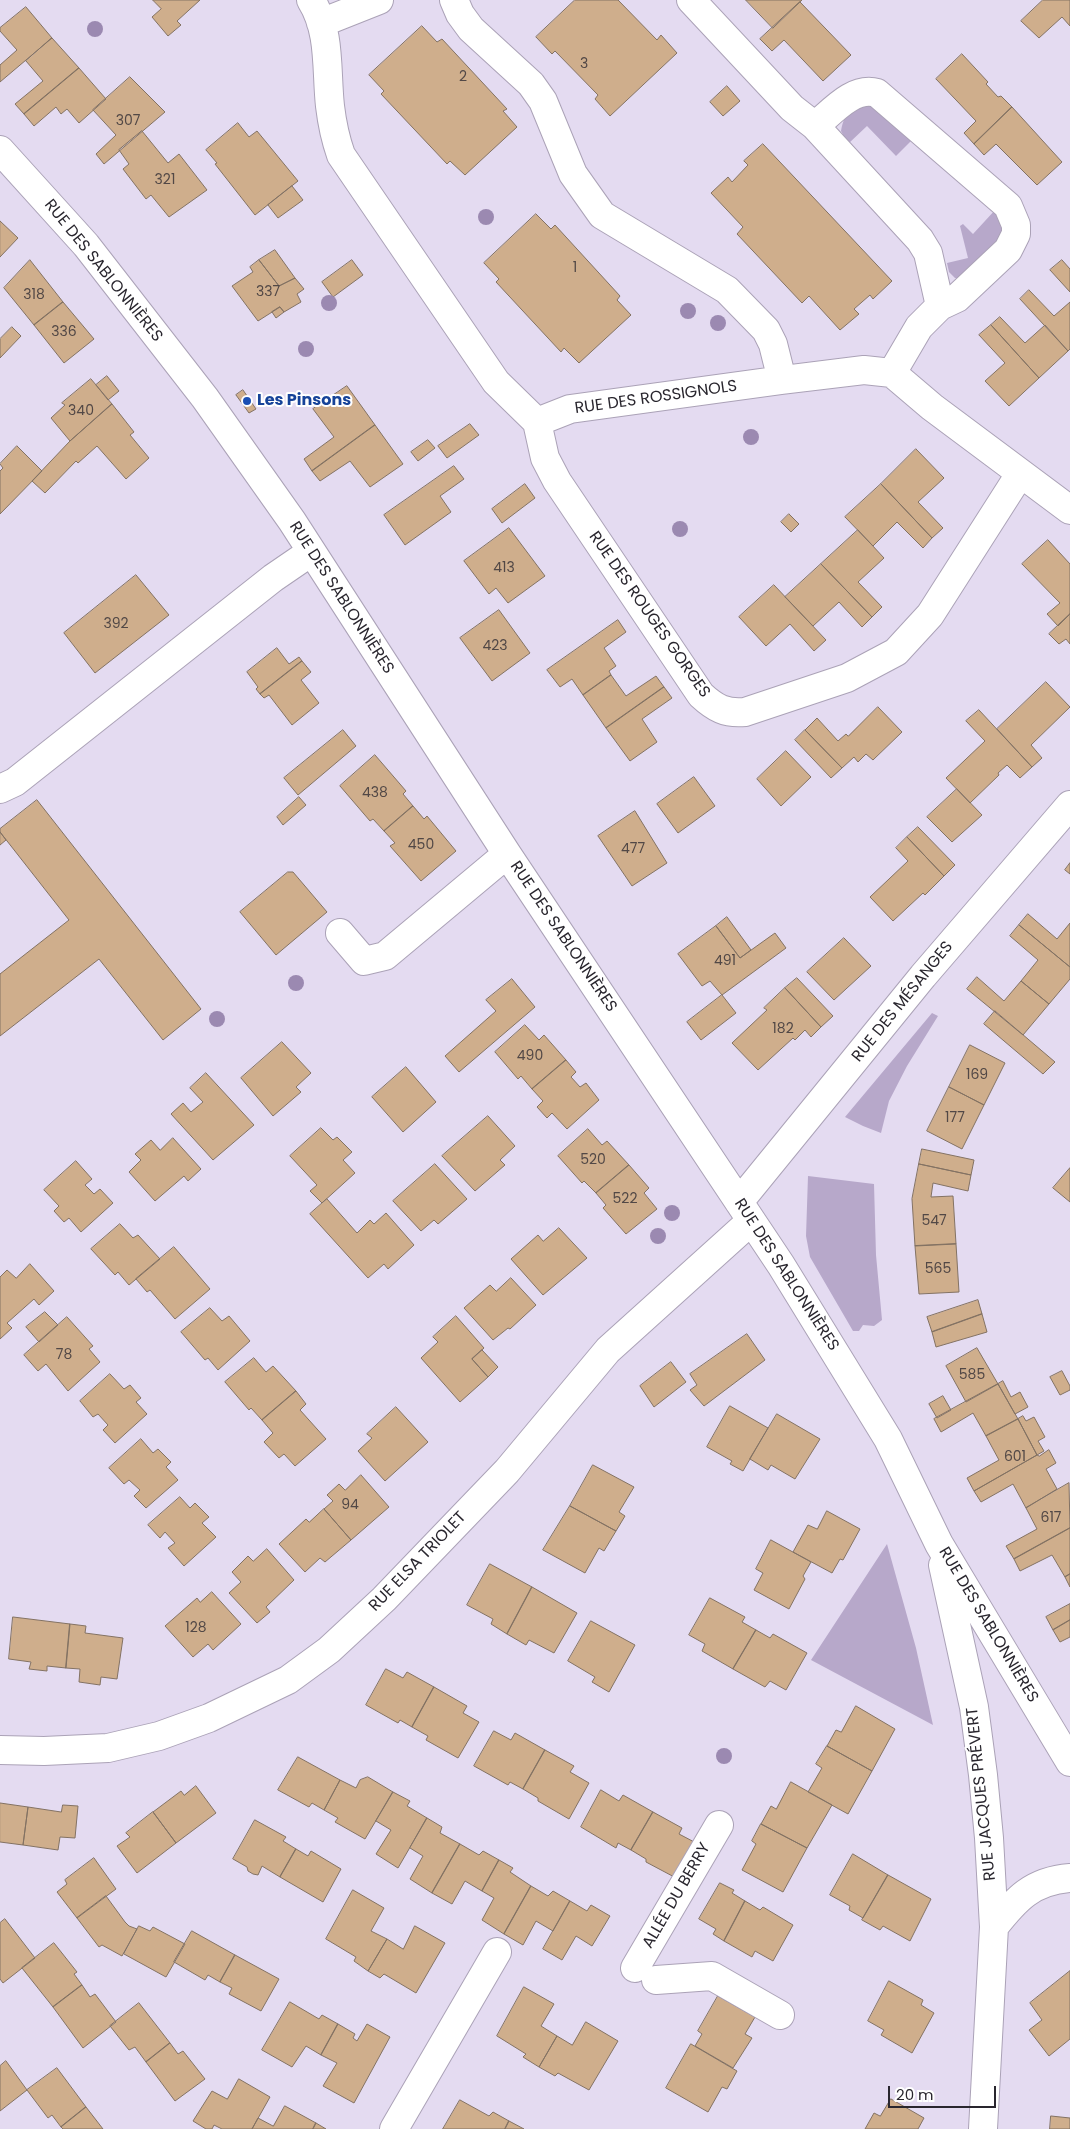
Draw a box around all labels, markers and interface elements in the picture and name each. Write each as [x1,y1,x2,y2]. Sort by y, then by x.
house number: 3 [580,56,588,72]
house number: 2 [459,69,467,85]
house number: 307 [116,113,140,129]
house number: 321 [155,172,175,188]
street label: RUE DES SABLONNIÈRES [40,196,166,346]
house number: 1 [573,260,577,276]
house number: 337 [256,284,280,300]
house number: 318 [23,287,45,303]
house number: 336 [51,324,77,340]
street label: RUE DES ROSSIGNOLS [574,377,738,419]
place label: Les Pinsons [257,391,351,411]
marker: Les Pinsons [241,395,253,407]
house number: 340 [68,403,94,419]
street label: RUE DES SABLONNIÈRES [285,518,397,678]
street label: RUE DES ROUGES GORGES [584,528,714,702]
house number: 413 [493,560,515,576]
house number: 392 [103,616,129,632]
house number: 423 [482,638,508,654]
house number: 438 [362,785,388,801]
house number: 450 [408,837,434,853]
house number: 477 [621,841,645,857]
street label: RUE DES SABLONNIÈRES [505,858,621,1016]
street label: RUE DES MÉSANGES [848,938,958,1066]
house number: 491 [714,953,736,969]
house number: 182 [772,1021,794,1037]
house number: 490 [517,1048,543,1064]
house number: 169 [966,1067,988,1083]
house number: 177 [945,1110,965,1126]
house number: 520 [580,1152,606,1168]
house number: 522 [613,1191,637,1207]
street label: RUE DES SABLONNIÈRES [730,1195,842,1355]
house number: 547 [921,1213,947,1229]
house number: 565 [925,1261,951,1277]
house number: 78 [56,1347,72,1363]
house number: 585 [959,1367,985,1383]
house number: 601 [1004,1449,1026,1465]
house number: 94 [341,1497,359,1513]
street label: RUE ELSA TRIOLET [366,1508,470,1616]
house number: 617 [1040,1510,1062,1526]
street label: RUE DES SABLONNIÈRES [934,1544,1042,1706]
house number: 128 [185,1620,207,1636]
street label: RUE JACQUES PRÉVERT [963,1706,1001,1882]
street label: ALLÉE DU BERRY [639,1840,715,1952]
scale bar [890,2076,998,2108]
text: 20 m [896,2084,934,2105]

